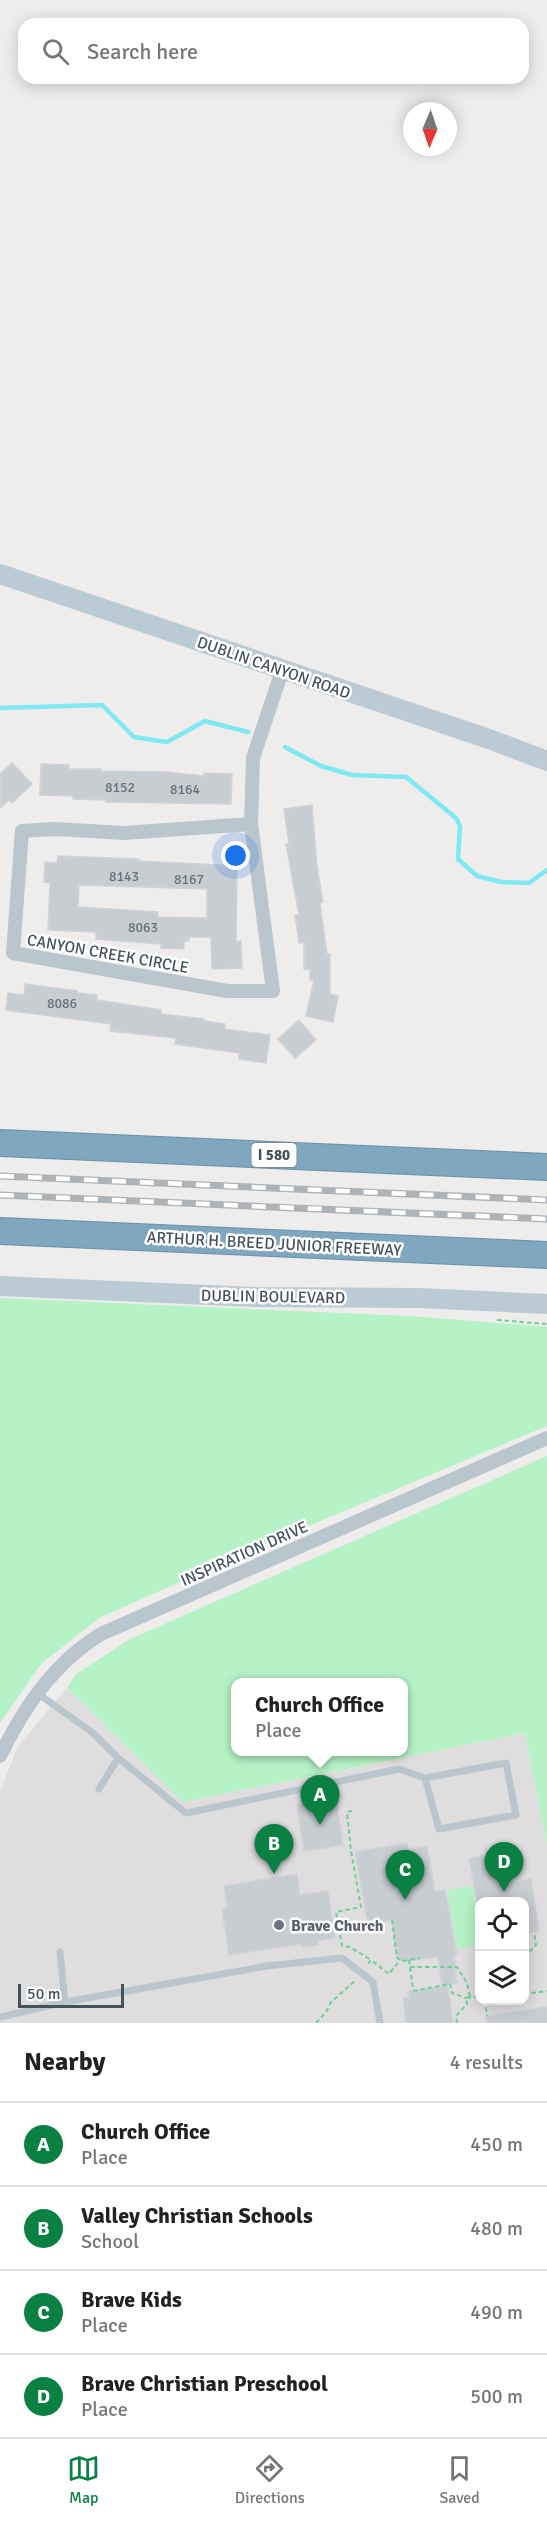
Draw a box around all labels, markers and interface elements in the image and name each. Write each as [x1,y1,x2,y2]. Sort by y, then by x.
search box [18,18,529,84]
icon: search [39,35,72,68]
text: Search here [87,38,198,65]
north arrow [403,102,457,156]
street label: DUBLIN CANYON ROAD [194,632,353,704]
house number: 8152 [105,779,135,796]
house number: 8164 [170,781,201,798]
your location [221,841,250,870]
house number: 8143 [109,868,139,885]
house number: 8167 [174,871,204,888]
house number: 8063 [128,919,158,936]
street label: CANYON CREEK CIRCLE [25,930,190,978]
house number: 8086 [47,995,77,1012]
road number: I 580 [252,1143,296,1167]
street label: ARTHUR H. BREED JUNIOR FREEWAY [146,1227,402,1261]
street label: DUBLIN BOULEVARD [201,1286,345,1308]
street label: INSPIRATION DRIVE [178,1517,311,1591]
popup [231,1678,408,1756]
text: Church Office [255,1691,384,1718]
text: Place [255,1718,302,1743]
pin: A [300,1776,340,1825]
pin: B [254,1824,294,1874]
pin: D [484,1842,524,1892]
pin: C [386,1850,424,1900]
map controls [475,1897,529,2005]
button: locate [475,1897,529,1951]
place label: Brave Church [291,1916,384,1936]
marker: Brave Church [272,1918,286,1932]
button: layers [475,1951,529,2005]
scale bar [18,1981,124,2008]
text: 50 m [27,1984,61,2004]
text: Nearby [24,2046,105,2078]
text: 4 results [450,2050,523,2075]
text: Church Office [81,2118,210,2145]
text: A [37,2132,50,2157]
text: 450 m [470,2132,523,2157]
text: Place [81,2145,128,2170]
text: Valley Christian Schools [81,2202,313,2229]
text: B [37,2216,50,2241]
text: 480 m [470,2216,523,2241]
text: School [81,2229,139,2254]
text: Brave Kids [81,2286,182,2313]
text: C [37,2300,50,2325]
text: 490 m [470,2300,523,2325]
text: Place [81,2313,128,2338]
text: Brave Christian Preschool [81,2370,328,2397]
text: D [37,2384,50,2409]
text: 500 m [470,2384,523,2409]
text: Place [81,2397,128,2422]
tab: Map [67,2452,100,2508]
tab: Directions [235,2452,305,2508]
tab: Saved [439,2452,480,2508]

